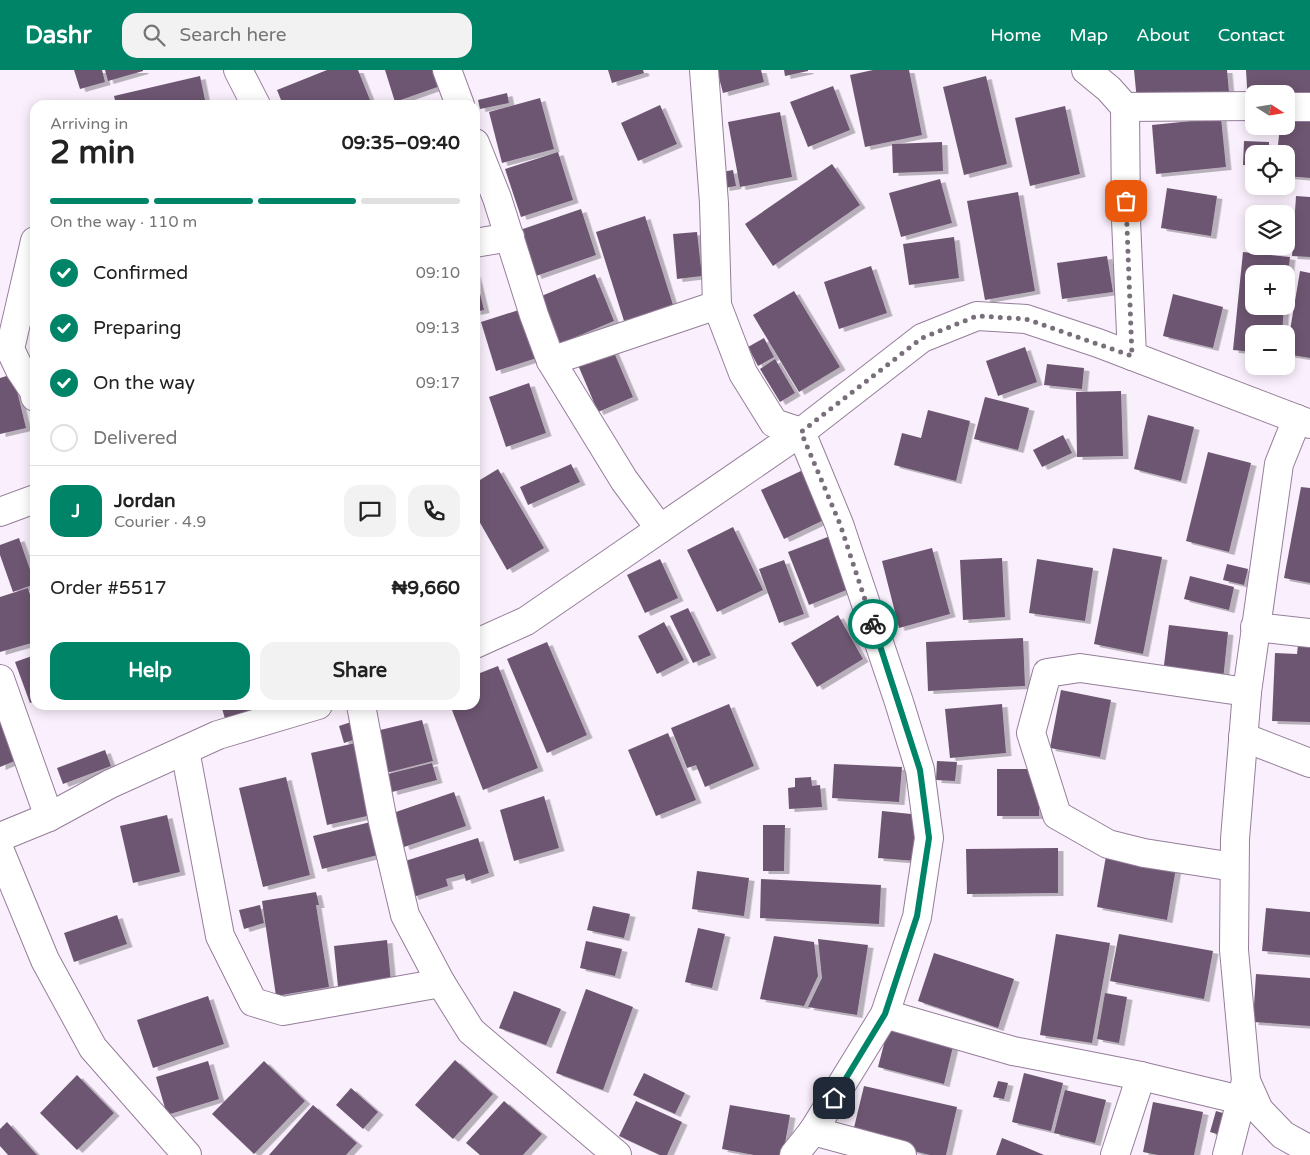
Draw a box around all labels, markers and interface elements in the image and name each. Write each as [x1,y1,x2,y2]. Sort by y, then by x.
search box [122,13,472,58]
text: Dashr [25,21,92,50]
icon: search [140,21,168,49]
text: Search here [180,24,286,46]
text: Home [990,24,1041,46]
text: Map [1069,24,1108,46]
text: About [1136,24,1190,46]
text: Contact [1218,24,1285,46]
north arrow [1245,85,1295,135]
map controls [1245,85,1295,375]
text: Arriving in [50,114,128,134]
text: 09:35–09:40 [342,132,460,154]
text: 2 min [50,134,135,172]
button: locate [1245,145,1295,195]
pin [1105,180,1147,222]
icon: bag [1112,187,1140,215]
button: layers [1245,205,1295,255]
text: On the way · 110 m [50,212,197,232]
icon: check [50,259,78,287]
text: Confirmed [93,262,188,284]
text: 09:10 [416,263,460,283]
button: + [1245,265,1295,315]
icon: check [50,314,78,342]
text: Preparing [93,317,182,339]
text: 09:13 [416,318,460,338]
button: − [1245,325,1295,375]
icon: check [50,369,78,397]
text: On the way [93,372,195,394]
text: 09:17 [416,373,460,393]
text: Delivered [93,427,178,449]
button: chat [344,485,396,537]
button: phone [408,485,460,537]
text: Jordan [114,490,176,512]
text: J [72,500,80,522]
text: Courier · 4.9 [114,512,206,532]
text: Order #5517 [50,577,167,599]
text: ₦9,660 [391,577,460,599]
courier [848,599,898,649]
icon: bike [859,610,887,638]
button: Help [50,642,250,700]
button: Share [260,642,460,700]
pin [813,1077,855,1119]
icon: home [820,1084,848,1112]

